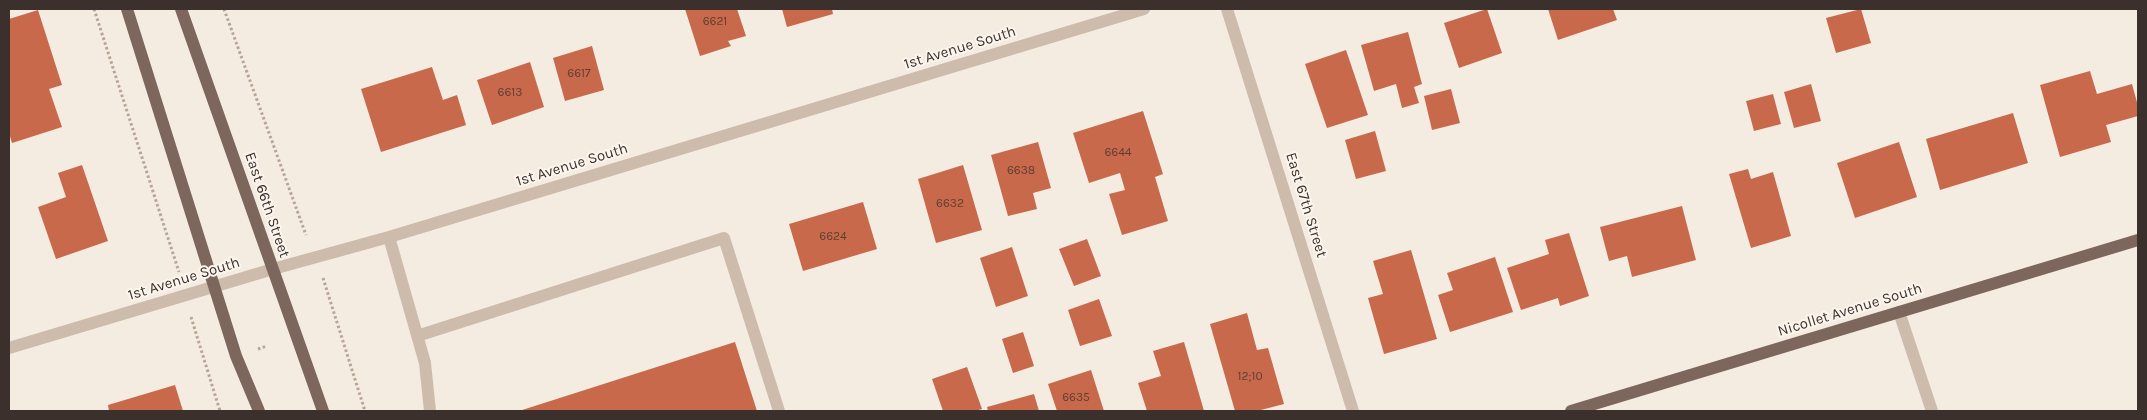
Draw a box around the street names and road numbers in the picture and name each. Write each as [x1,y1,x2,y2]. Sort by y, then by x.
street label: 1st Avenue South [902,22,1018,74]
street label: 1st Avenue South [514,139,630,191]
street label: East 66th Street [241,150,293,260]
street label: East 67th Street [1281,150,1331,260]
street label: 1st Avenue South [126,253,242,305]
street label: Nicollet Avenue South [1776,279,1924,341]

